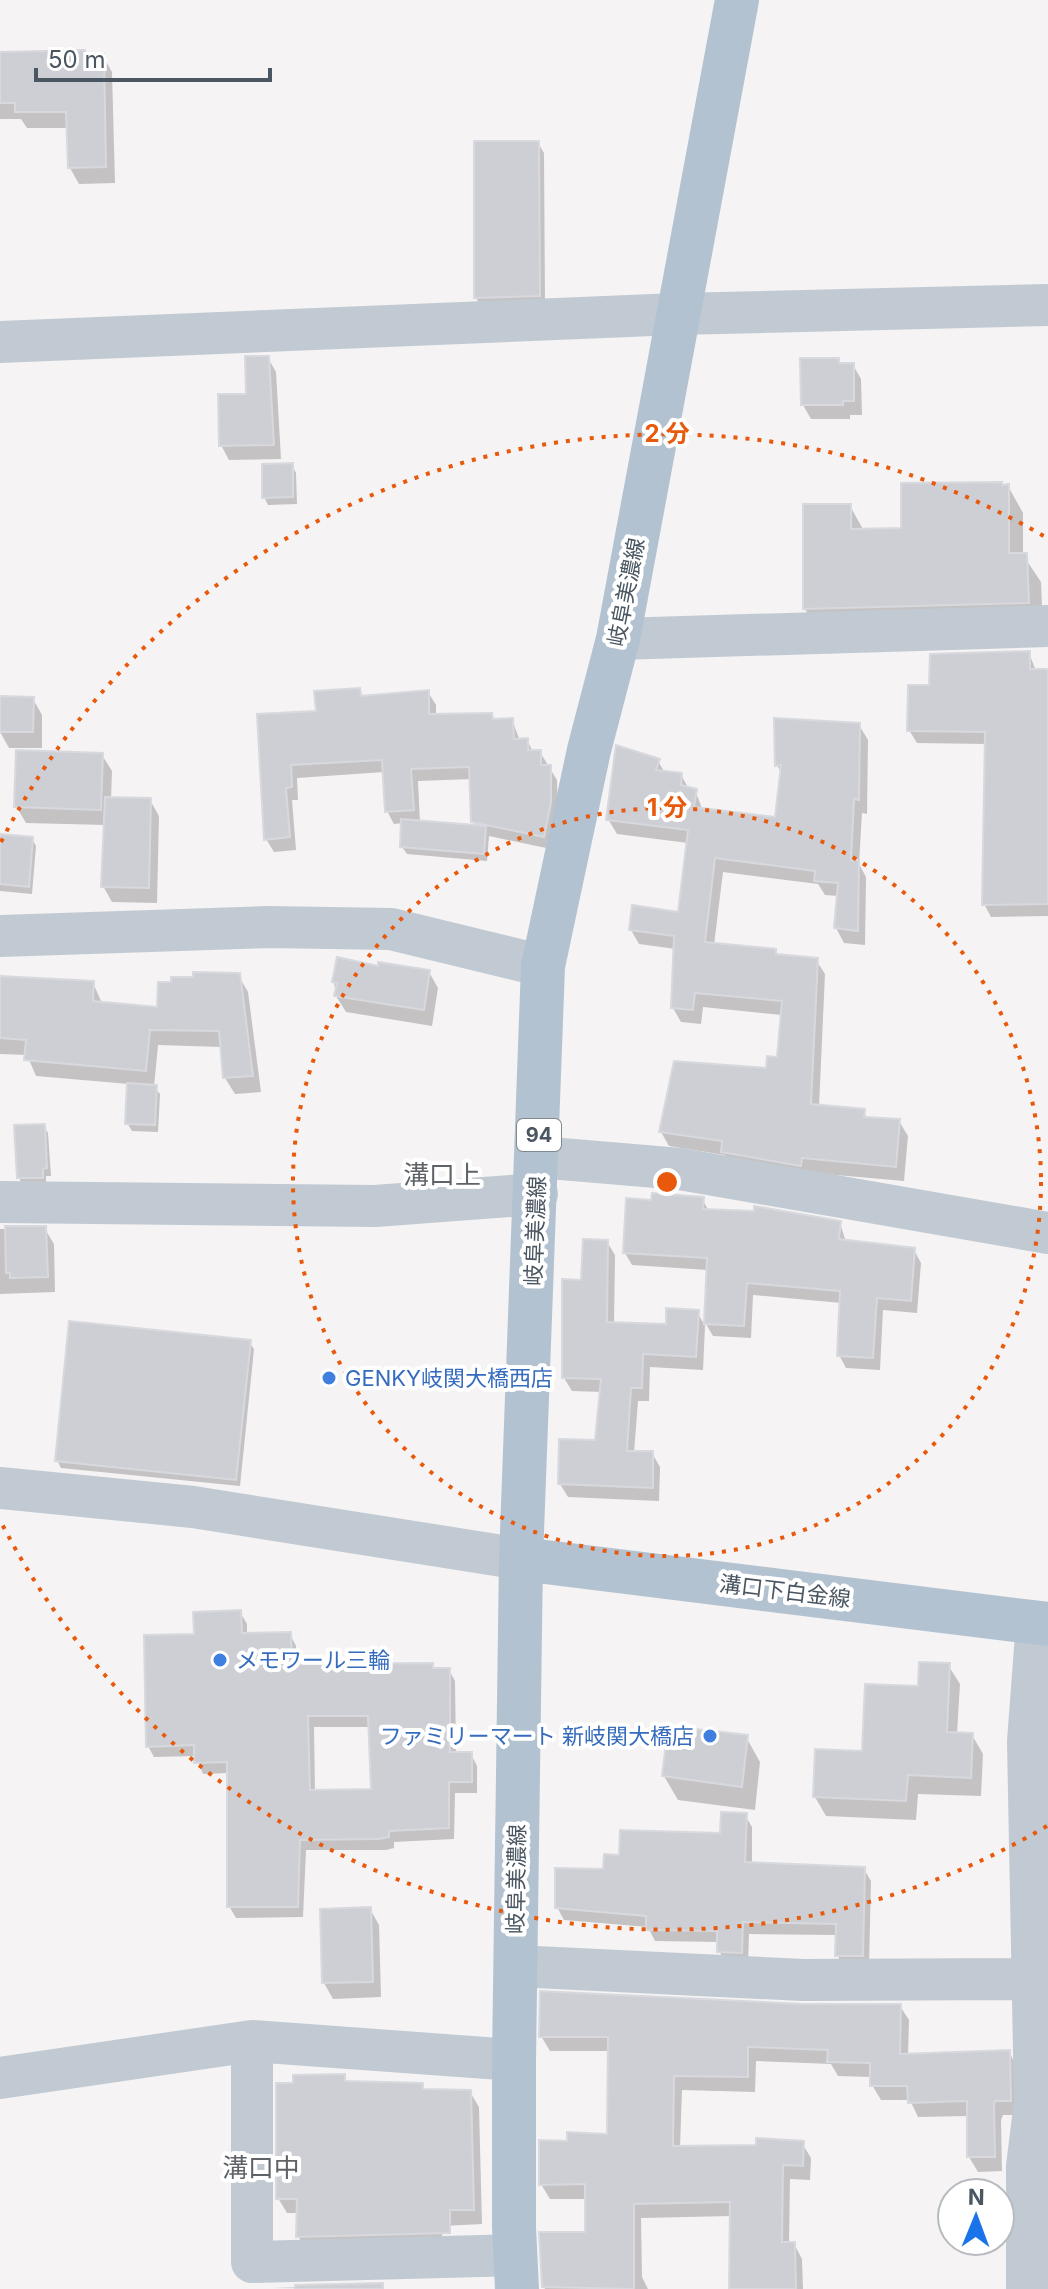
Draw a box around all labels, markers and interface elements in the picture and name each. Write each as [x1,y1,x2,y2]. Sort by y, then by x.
scale bar [36,32,270,82]
text: 50 m [48,45,106,74]
text: 2 分 [645,419,689,448]
street label: 岐阜美濃線 [603,536,649,648]
text: 1 分 [647,793,687,822]
road number: 94 [517,1119,561,1151]
district label: 溝口上 [403,1159,481,1190]
centre of rings [653,1168,681,1196]
street label: 岐阜美濃線 [520,1176,550,1286]
place label: GENKY岐関大橋西店 [345,1365,553,1391]
marker: GENKY岐関大橋西店 [320,1369,338,1387]
street label: 溝口下白金線 [718,1570,852,1612]
place label: メモワール三輪 [236,1647,390,1673]
marker: メモワール三輪 [211,1651,229,1669]
place label: ファミリーマート 新岐関大橋店 [380,1723,694,1749]
marker: ファミリーマート 新岐関大橋店 [701,1727,719,1745]
street label: 岐阜美濃線 [502,1824,530,1934]
district label: 溝口中 [222,2152,300,2183]
north arrow [936,2177,1016,2257]
text: N [968,2184,985,2210]

